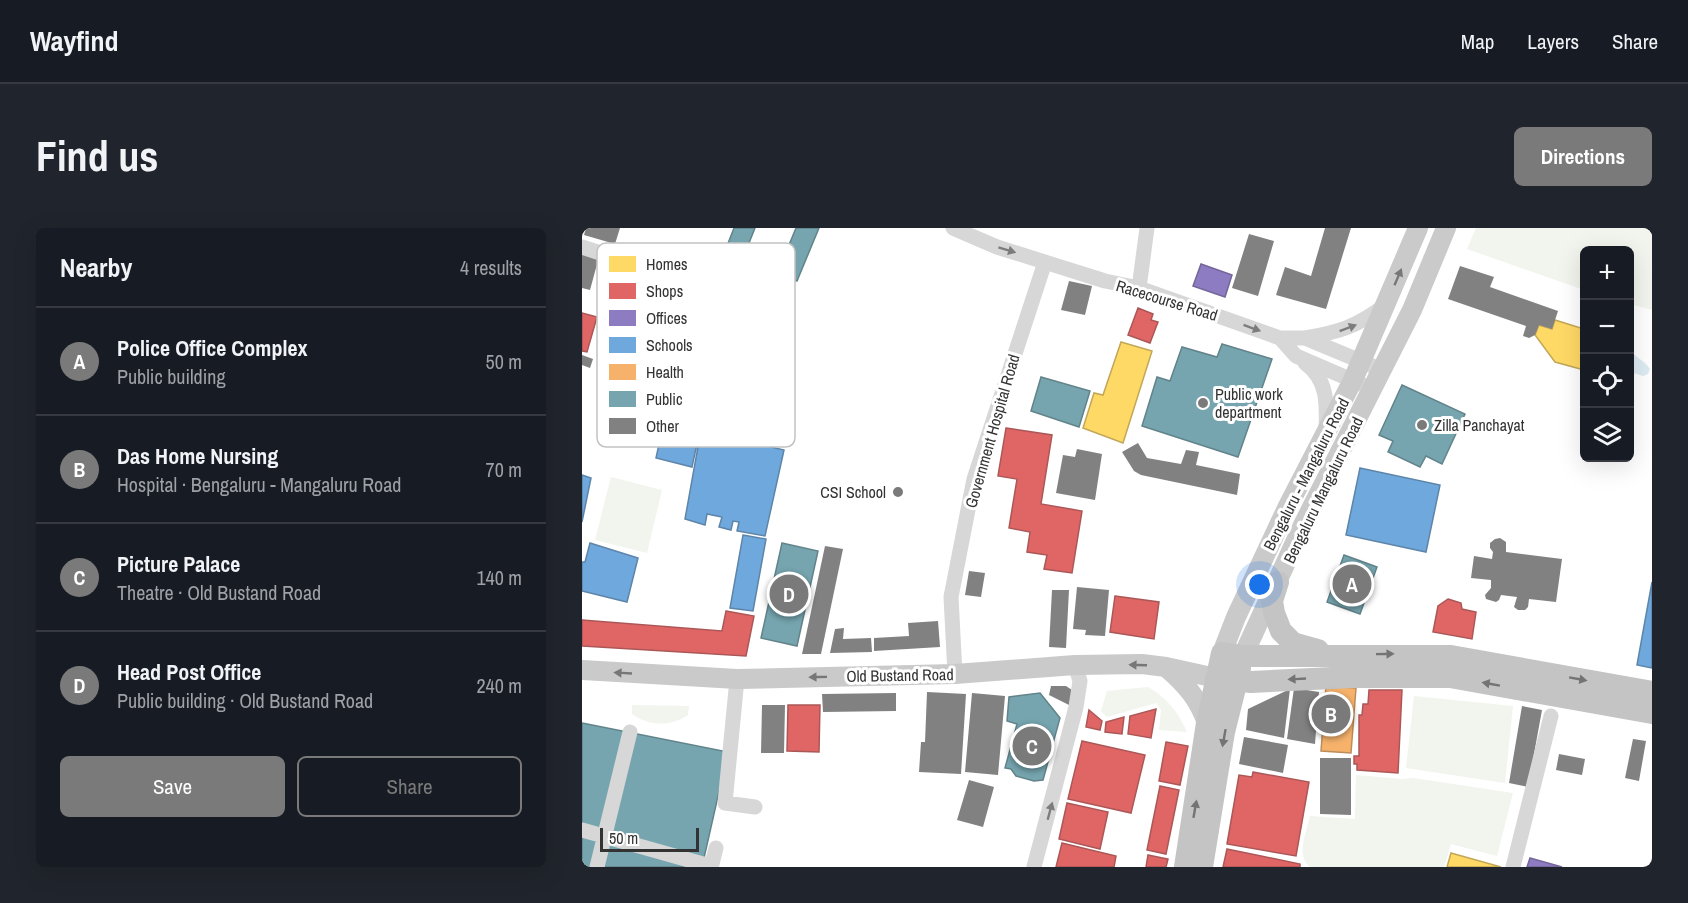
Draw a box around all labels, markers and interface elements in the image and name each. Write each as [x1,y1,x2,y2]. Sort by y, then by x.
text: Wayfind [30,22,118,60]
text: Map [1461,27,1494,56]
text: Layers [1527,27,1579,56]
text: Share [1612,27,1658,56]
button: Directions [1514,127,1652,186]
text: Find us [36,128,158,184]
legend [597,243,795,447]
one-way arrow [998,246,1016,255]
map controls [1580,246,1634,462]
button: + [1580,246,1634,300]
text: Nearby [60,250,132,285]
text: Homes [646,253,688,275]
text: 4 results [460,254,522,281]
one-way arrow [1393,267,1403,285]
street label: Racecourse Road [1114,274,1220,326]
text: Shops [646,280,683,302]
button: − [1580,300,1634,354]
text: Offices [646,307,687,329]
one-way arrow [1339,322,1357,332]
one-way arrow [1243,323,1261,333]
text: Police Office Complex [117,333,308,363]
text: Schools [646,334,693,356]
text: A [74,348,85,375]
text: 50 m [486,348,522,375]
street label: Government Hospital Road [960,352,1024,510]
button: locate [1580,354,1634,408]
text: Health [646,361,684,383]
text: Public building [117,363,226,390]
place label: Public work department [1215,383,1283,423]
text: Public [646,388,683,410]
street label: Bengaluru - Mangaluru Road [1258,394,1354,554]
marker: Public work department [1196,396,1210,410]
button: layers [1580,408,1634,462]
street label: Bengaluru Mangaluru Road [1278,413,1368,567]
place label: Zilla Panchayat [1434,414,1525,436]
text: Other [646,415,679,437]
marker: Zilla Panchayat [1415,418,1429,432]
text: Das Home Nursing [117,441,278,471]
text: B [74,456,85,483]
text: 70 m [486,456,522,483]
text: Hospital · Bengaluru - Mangaluru Road [117,471,401,498]
place label: CSI School [820,481,886,503]
marker: CSI School [891,485,905,499]
text: Picture Palace [117,549,240,579]
pin: A [1332,562,1372,606]
text: C [74,564,85,591]
text: 140 m [476,564,522,591]
your location [1245,570,1274,599]
pin: D [770,572,808,616]
text: Theatre · Old Bustand Road [117,579,321,606]
one-way arrow [1375,650,1394,659]
text: Head Post Office [117,657,261,687]
one-way arrow [1129,660,1148,670]
street label: Old Bustand Road [846,663,954,687]
one-way arrow [613,668,632,677]
text: D [74,672,85,699]
text: 240 m [476,672,522,699]
one-way arrow [808,672,827,682]
one-way arrow [1287,675,1306,684]
one-way arrow [1569,675,1588,684]
one-way arrow [1481,679,1500,688]
text: Public building · Old Bustand Road [117,687,373,714]
pin: B [1312,692,1350,736]
pin: C [1012,724,1052,768]
one-way arrow [1219,729,1228,748]
button: Save [60,756,285,817]
button: Share [297,756,522,817]
one-way arrow [1190,800,1199,819]
one-way arrow [1046,802,1056,820]
scale bar [600,825,699,852]
text: 50 m [609,827,638,849]

